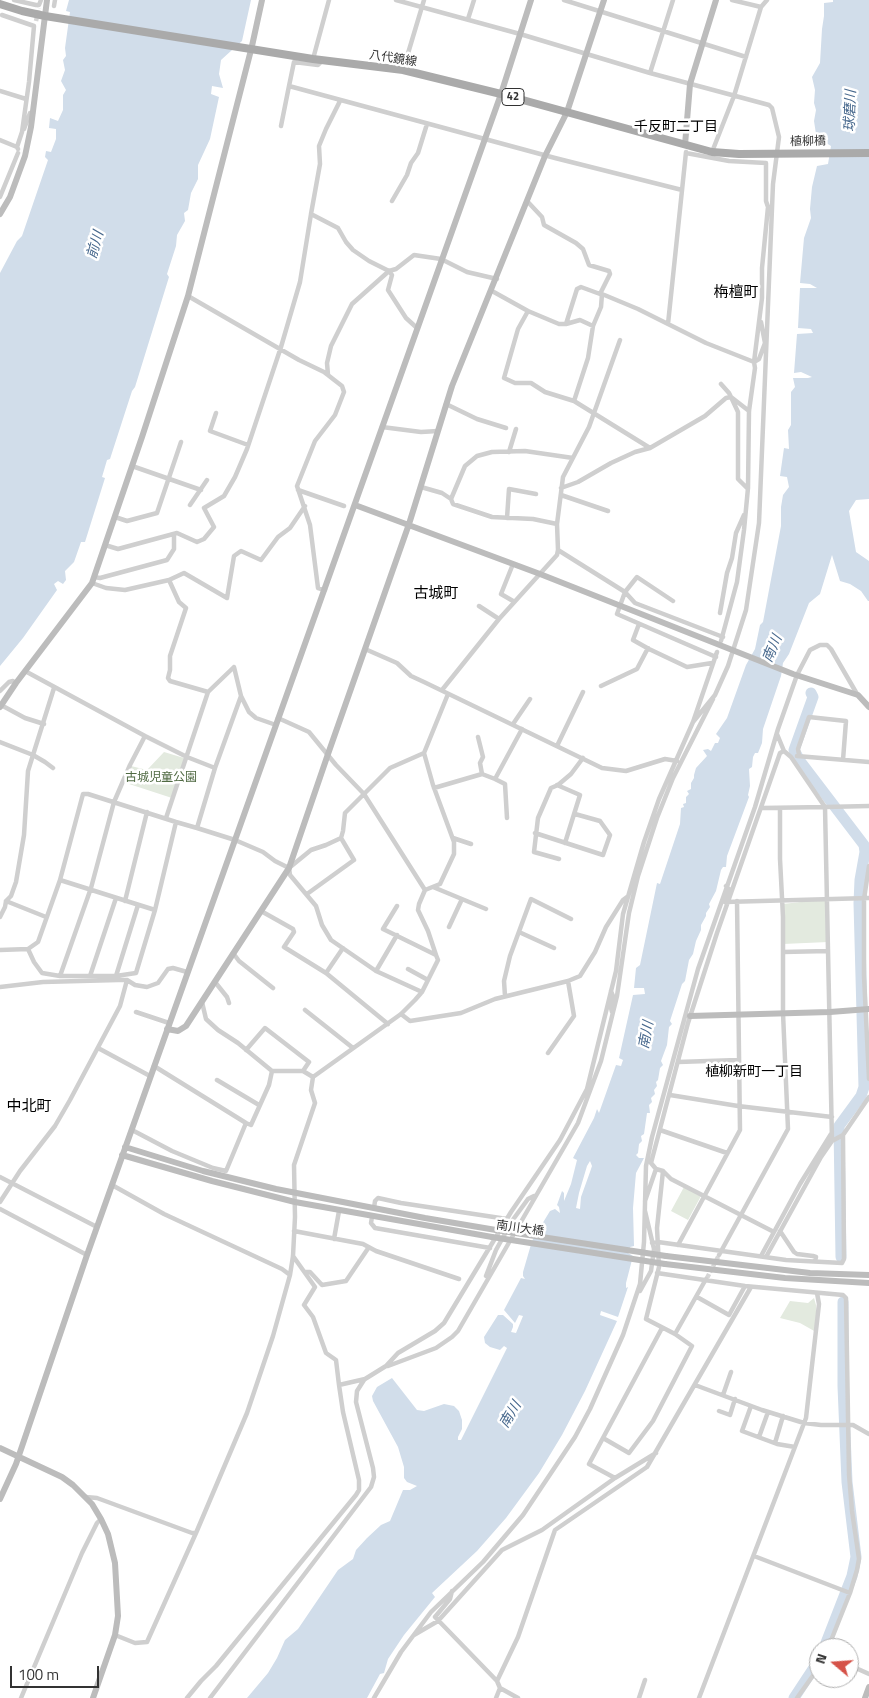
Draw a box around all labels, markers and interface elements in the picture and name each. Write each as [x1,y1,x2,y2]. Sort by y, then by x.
street label: 八代鏡線 [368,48,418,70]
road number: 42 [502,88,524,105]
water label: 球磨川 [842,90,860,132]
district label: 千反町二丁目 [634,120,718,136]
street label: 植柳橋 [790,134,826,150]
water label: 前川 [84,229,108,261]
district label: 栴檀町 [714,284,758,302]
district label: 古城町 [414,585,458,603]
water label: 南川 [760,633,786,665]
park label: 古城児童公園 [125,771,197,785]
water label: 南川 [636,1020,658,1050]
district label: 植柳新町一丁目 [705,1065,803,1081]
district label: 中北町 [7,1098,51,1116]
street label: 南川大橋 [495,1219,545,1239]
water label: 南川 [497,1399,525,1431]
north arrow [809,1638,859,1688]
text: N [809,1651,832,1666]
scale bar [12,1656,101,1688]
text: 100 m [18,1663,59,1686]

